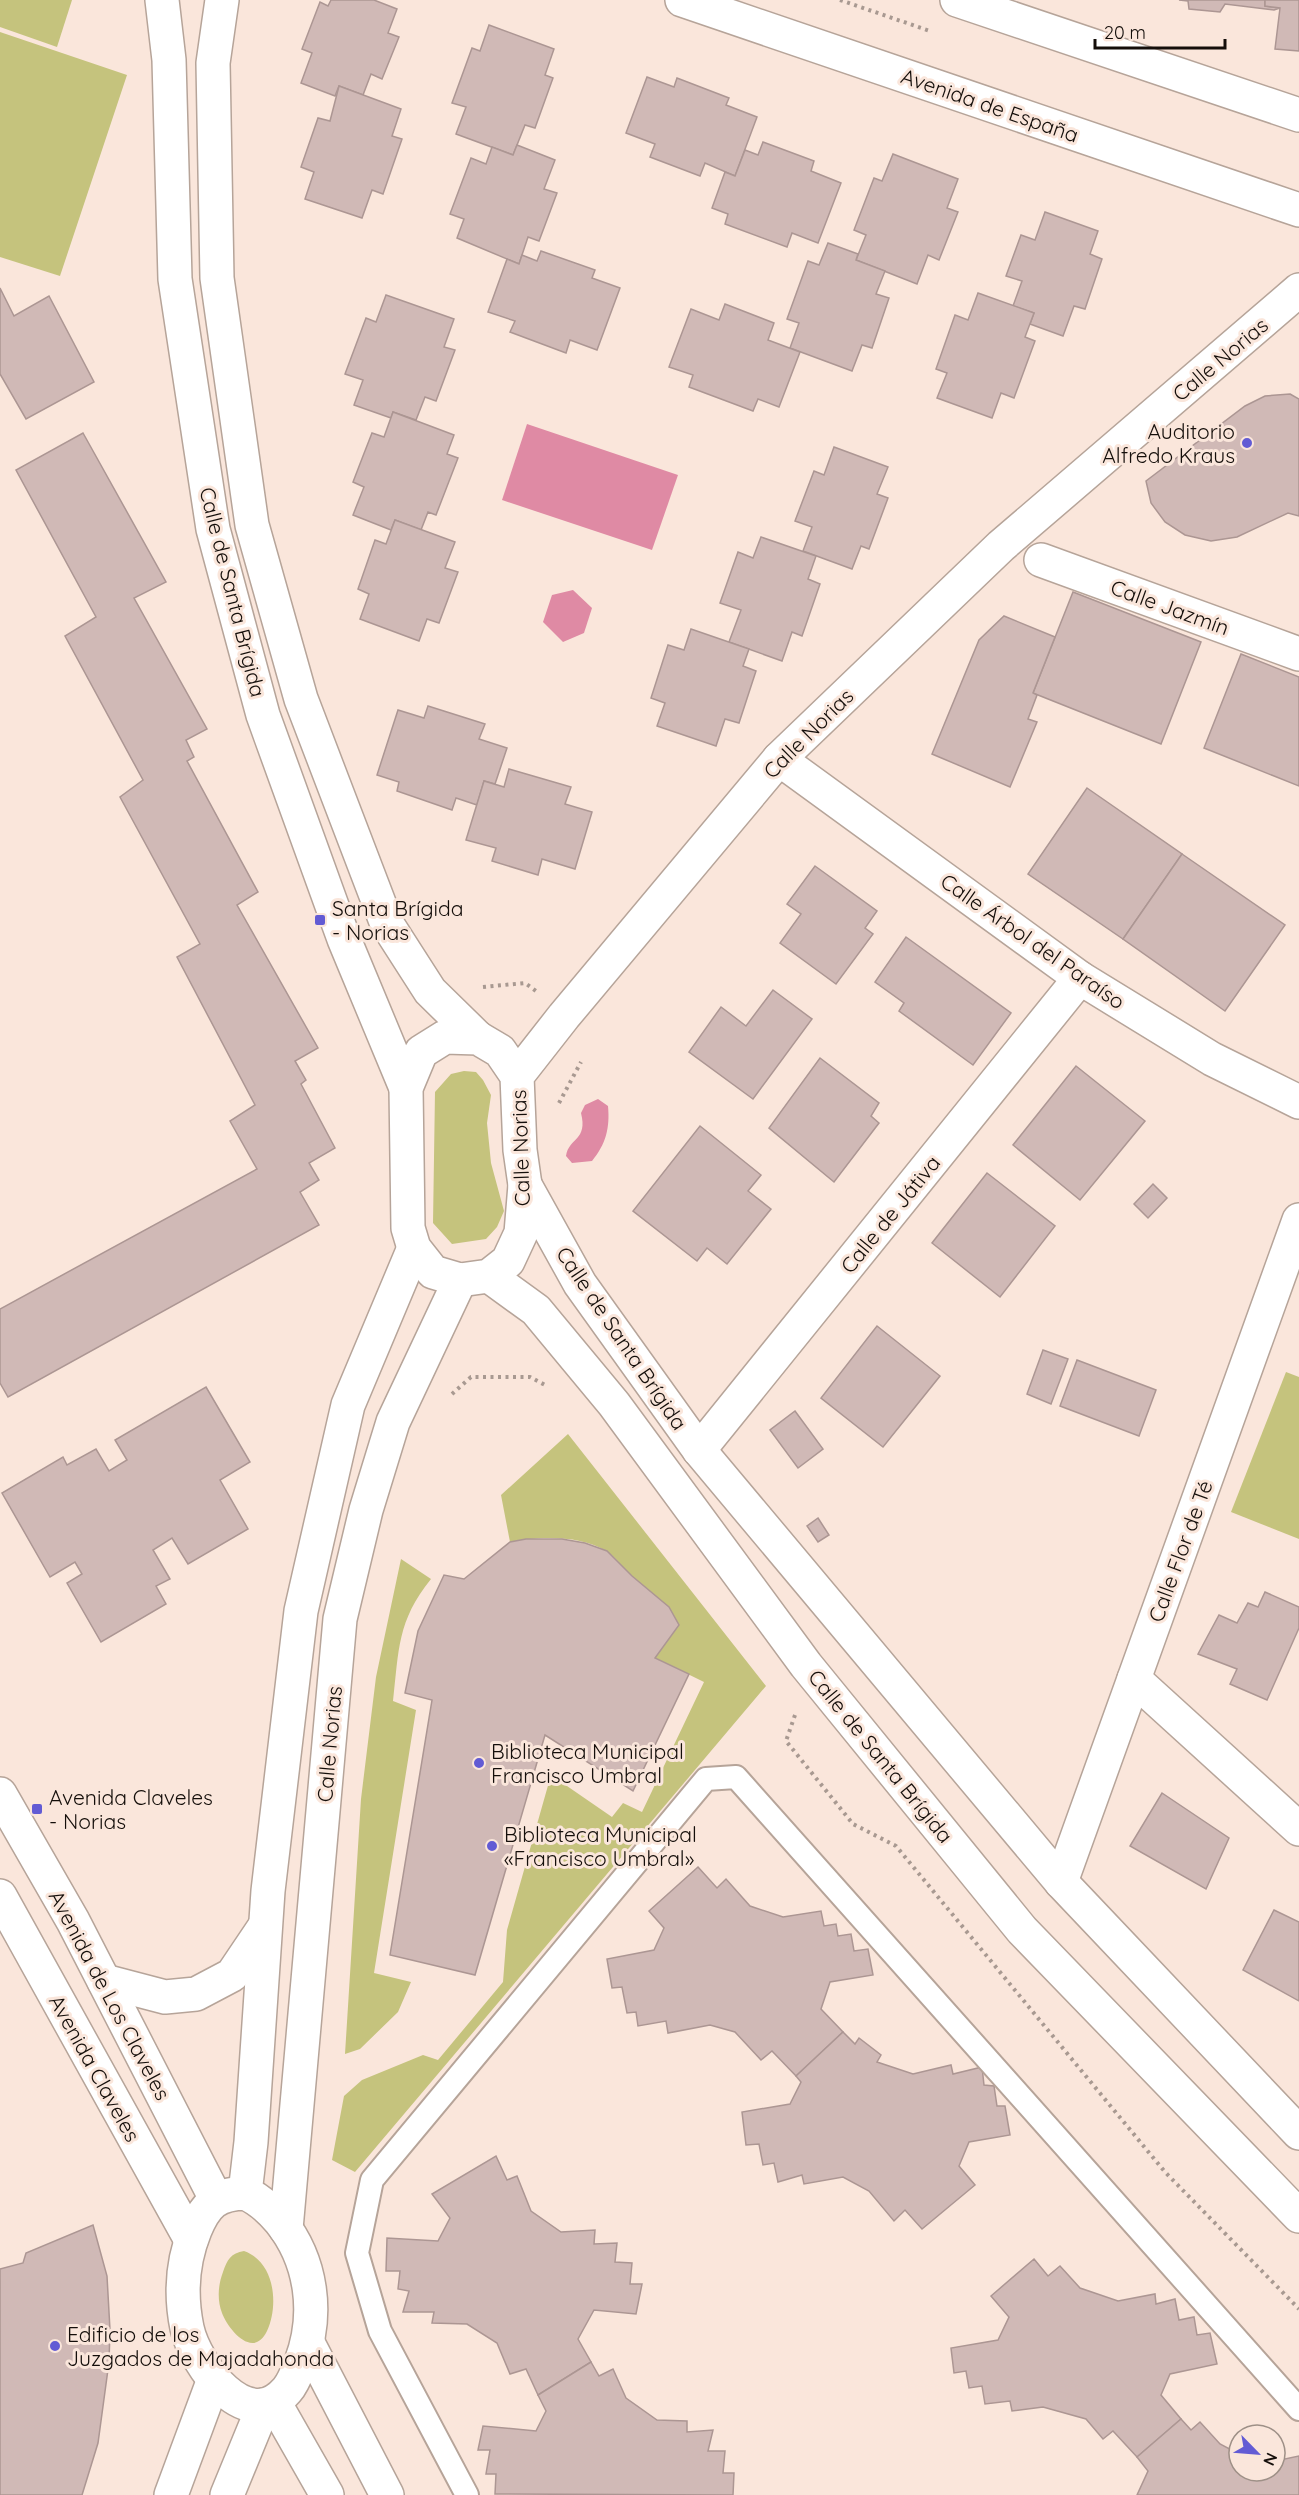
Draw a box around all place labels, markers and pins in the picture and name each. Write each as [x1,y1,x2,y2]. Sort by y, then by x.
place label: Auditorio Alfredo Kraus [1102,418,1235,468]
marker: Auditorio Alfredo Kraus [1240,436,1254,450]
place label: Santa Brígida - Norias [332,895,464,945]
marker: Santa Brígida - Norias [313,913,327,927]
place label: Biblioteca Municipal Francisco Umbral [491,1738,684,1788]
marker: Biblioteca Municipal Francisco Umbral [472,1756,486,1770]
place label: Avenida Claveles - Norias [49,1784,213,1834]
marker: Avenida Claveles - Norias [30,1802,44,1816]
place label: Biblioteca Municipal «Francisco Umbral» [504,1821,697,1871]
marker: Biblioteca Municipal «Francisco Umbral» [485,1839,499,1853]
place label: Edificio de los Juzgados de Majadahonda [67,2321,334,2371]
marker: Edificio de los Juzgados de Majadahonda [48,2339,62,2353]

